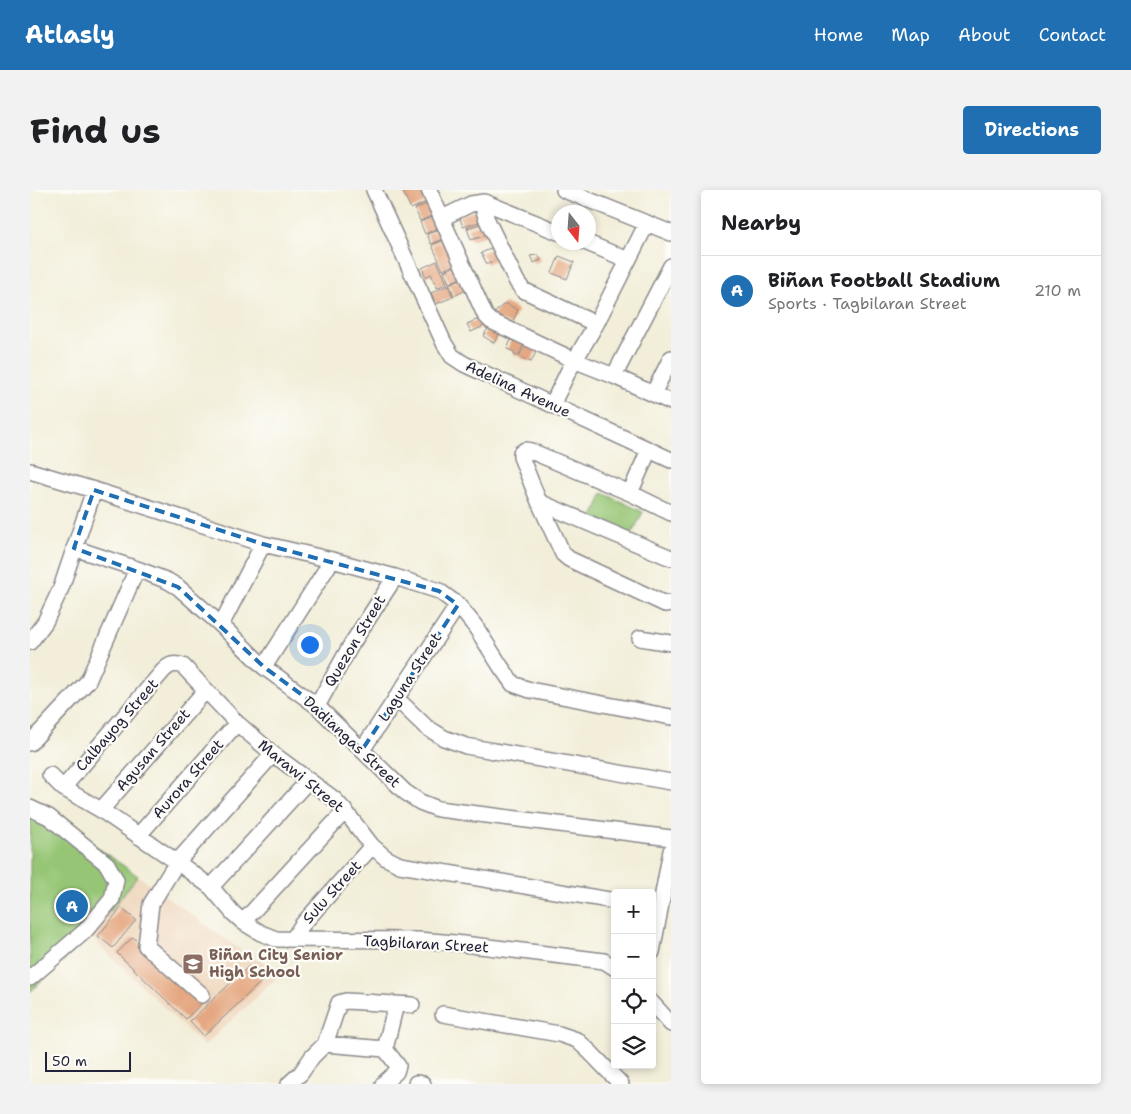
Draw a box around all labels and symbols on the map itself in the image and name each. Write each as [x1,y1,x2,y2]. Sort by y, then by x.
north arrow [551,205,596,250]
street label: Adelina Avenue [462,356,574,422]
street label: Quezon Street [320,591,390,691]
street label: Laguna Street [374,629,446,725]
your location [297,632,323,658]
street label: Calbayog Street [71,674,163,776]
street label: Dadiangas Street [299,692,405,792]
street label: Agusan Street [112,704,194,796]
street label: Aurora Street [148,735,228,823]
street label: Marawi Street [254,735,348,817]
street label: Sulu Street [298,856,366,928]
pin: A [56,887,88,925]
street label: Tagbilaran Street [363,931,489,957]
place label: Biñan City Senior High School [209,945,343,982]
school or university icon: Biñan City Senior High School [181,952,205,976]
scale bar [45,1049,131,1072]

